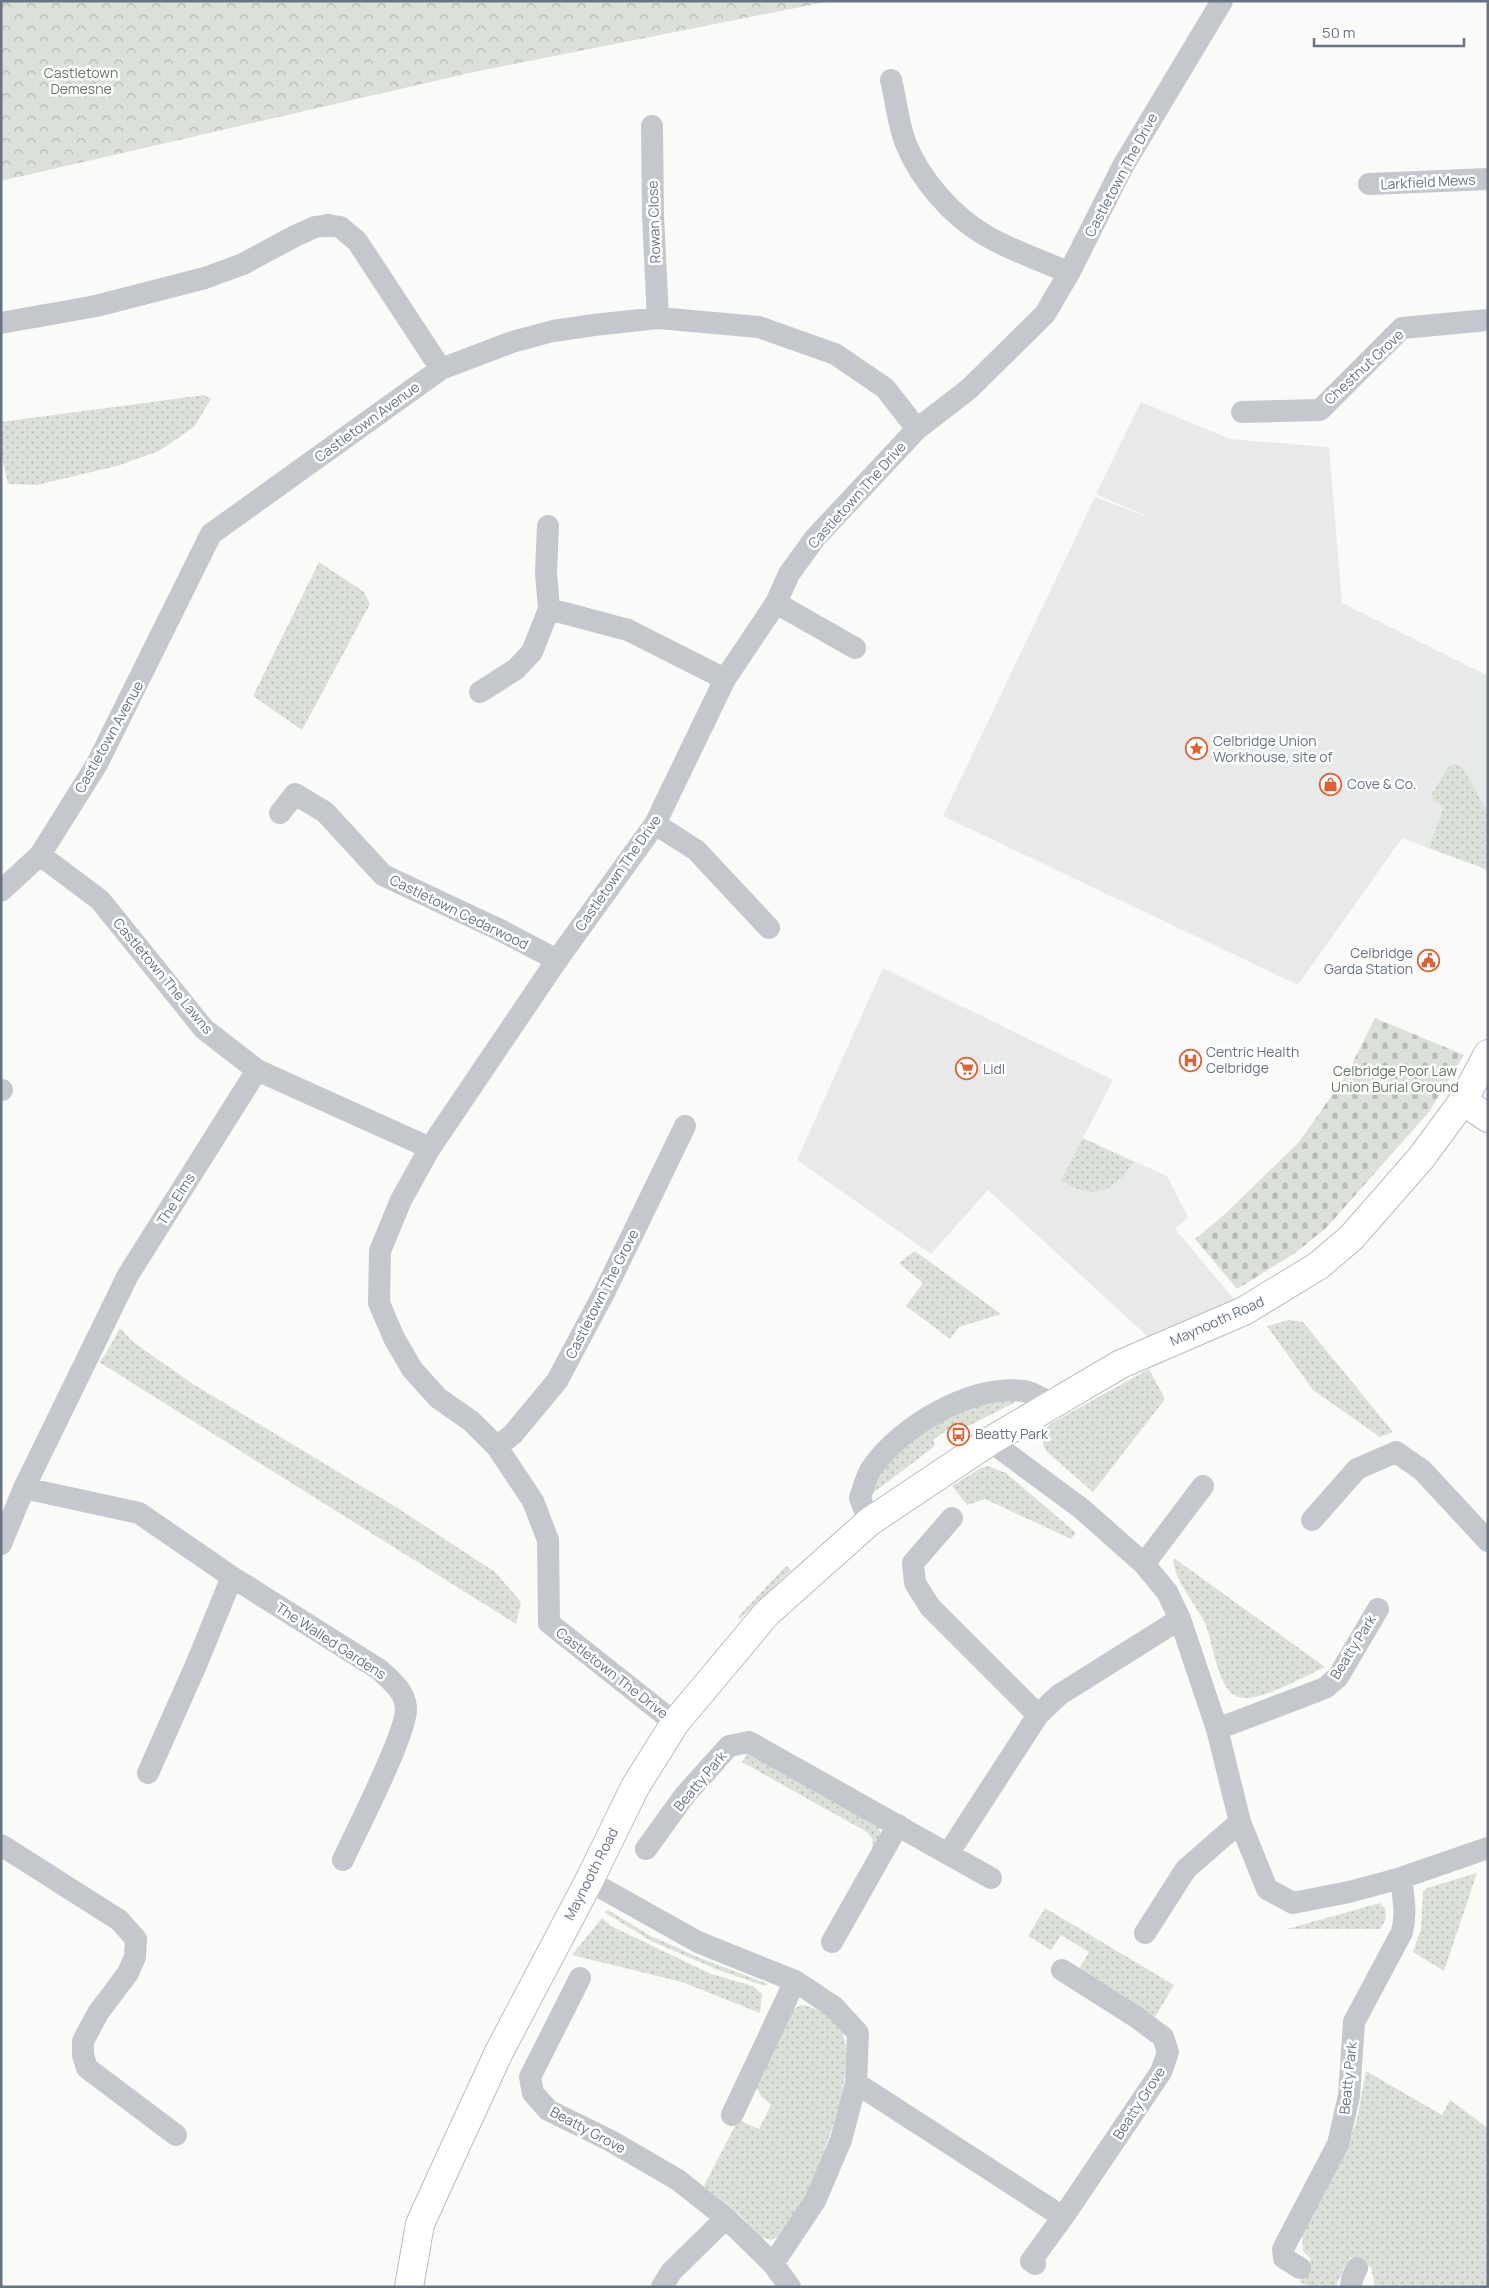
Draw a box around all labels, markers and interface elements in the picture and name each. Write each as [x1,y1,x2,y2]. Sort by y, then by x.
scale bar [1314,15,1464,47]
text: 50 m [1322,22,1356,43]
park label: Castletown Demesne [44,63,118,98]
street label: Castletown The Drive [1080,109,1161,240]
street label: Larkfield Mews [1380,170,1476,193]
street label: Rowan Close [643,180,664,264]
street label: Chestnut Grove [1320,325,1408,408]
street label: Castletown Avenue [310,377,423,466]
street label: Castletown The Drive [803,437,910,552]
street label: Castletown Avenue [70,677,147,796]
place label: Celbridge Union Workhouse, site of [1213,731,1332,766]
place icon: Celbridge Union Workhouse, site of [1185,737,1209,761]
shop icon: Cove & Co. [1319,772,1343,796]
place label: Cove & Co. [1347,774,1416,793]
street label: Castletown The Drive [570,811,665,935]
street label: Castletown Cedarwood [387,870,532,953]
street label: Castletown The Lawns [109,914,218,1038]
place label: Celbridge Garda Station [1324,943,1413,978]
public building icon: Celbridge Garda Station [1417,949,1441,973]
place label: Centric Health Celbridge [1206,1042,1299,1077]
hospital icon: Centric Health Celbridge [1178,1048,1202,1072]
supermarket icon: Lidl [955,1057,979,1081]
place label: Lidl [983,1059,1005,1078]
park label: Celbridge Poor Law Union Burial Ground [1331,1061,1459,1096]
street label: The Elms [152,1169,199,1228]
street label: Castletown The Grove [561,1226,642,1362]
street label: Maynooth Road [1167,1291,1267,1350]
bus stop icon: Beatty Park [947,1422,971,1446]
place label: Beatty Park [975,1424,1049,1443]
street label: The Walled Gardens [272,1598,390,1683]
street label: Beatty Park [1325,1610,1380,1683]
street label: Castletown The Drive [552,1623,672,1723]
street label: Beatty Park [669,1746,731,1815]
street label: Maynooth Road [559,1824,622,1923]
street label: Beatty Park [1334,2040,1361,2115]
street label: Beatty Grove [1108,2063,1169,2143]
street label: Beatty Grove [547,2102,629,2157]

